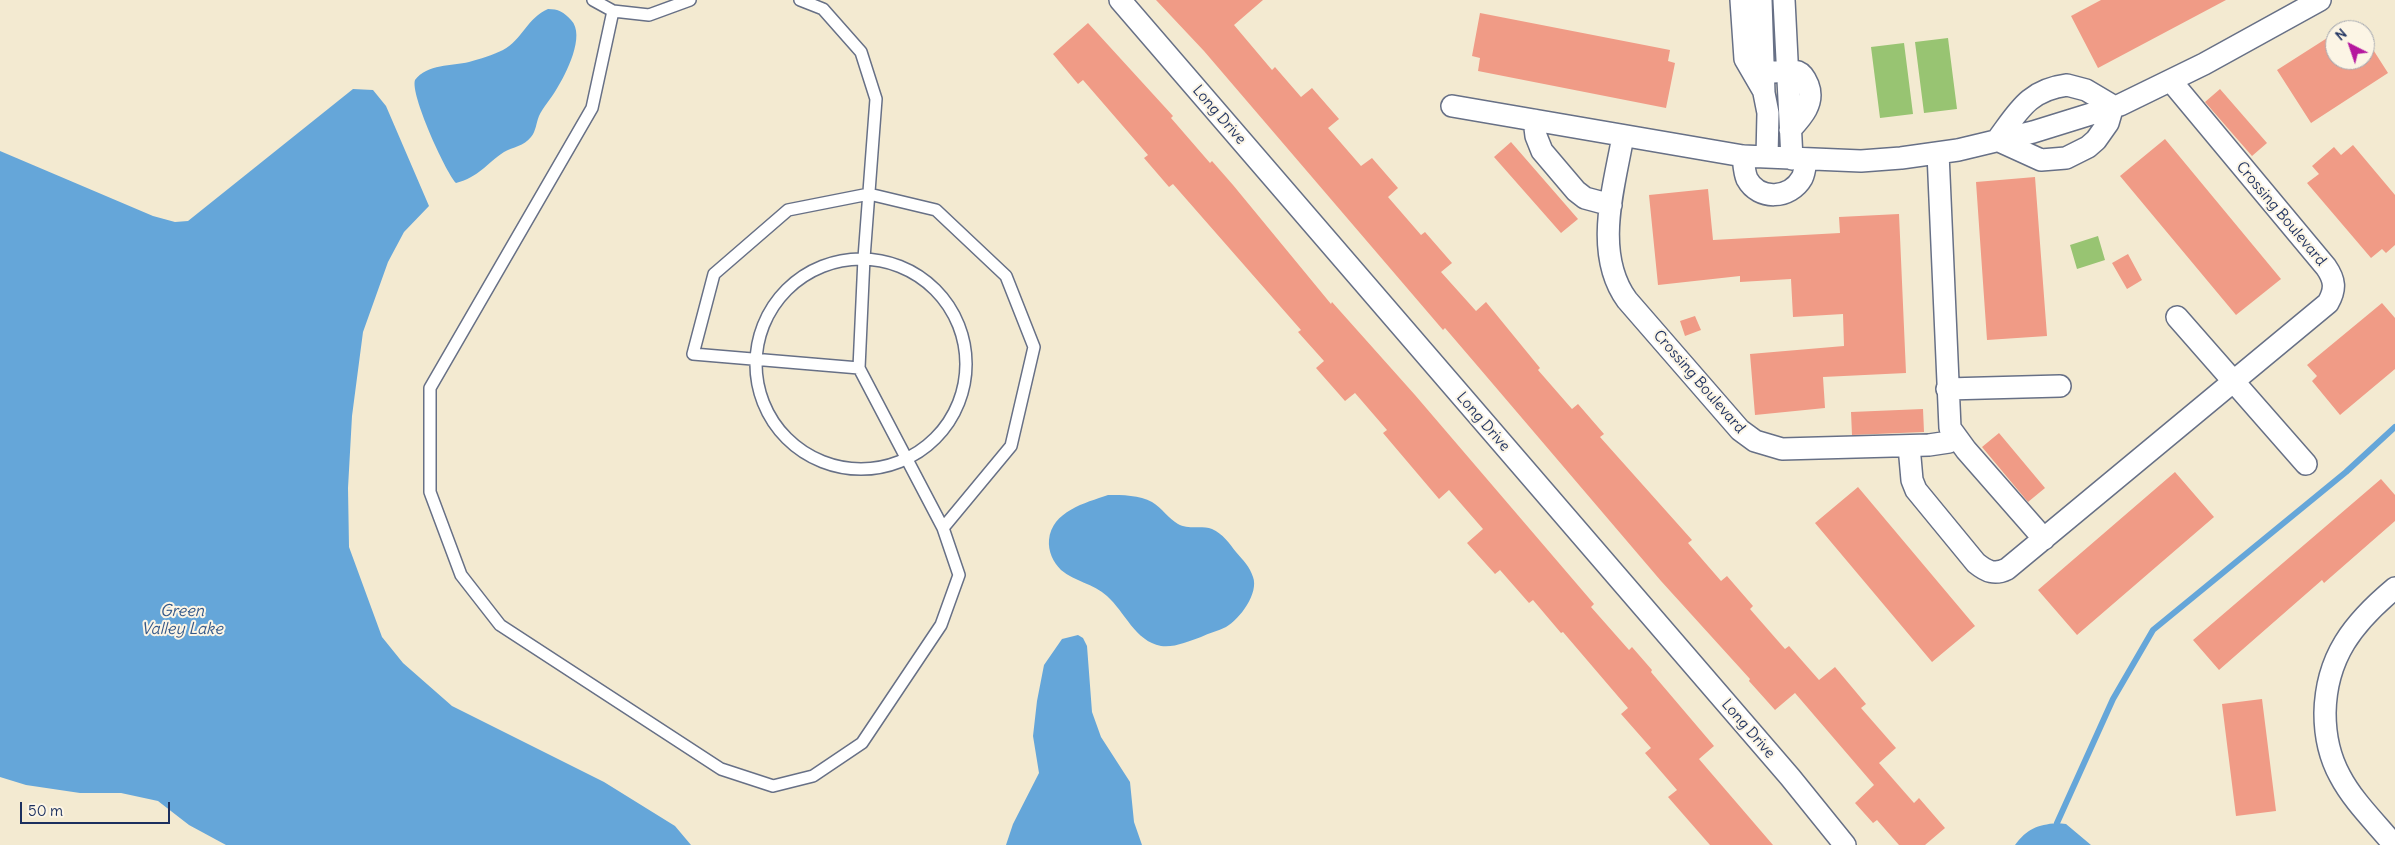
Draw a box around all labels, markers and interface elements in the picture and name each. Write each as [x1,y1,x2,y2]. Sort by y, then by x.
north arrow [2325,20,2375,70]
text: N [2331,24,2350,44]
street label: Long Drive [1188,82,1250,148]
street label: Crossing Boulevard [2232,158,2330,270]
street label: Crossing Boulevard [1649,327,1749,437]
street label: Long Drive [1452,389,1514,455]
water label: Green Valley Lake [141,601,223,639]
street label: Long Drive [1717,696,1779,762]
scale bar [22,792,172,824]
text: 50 m [28,801,63,820]

